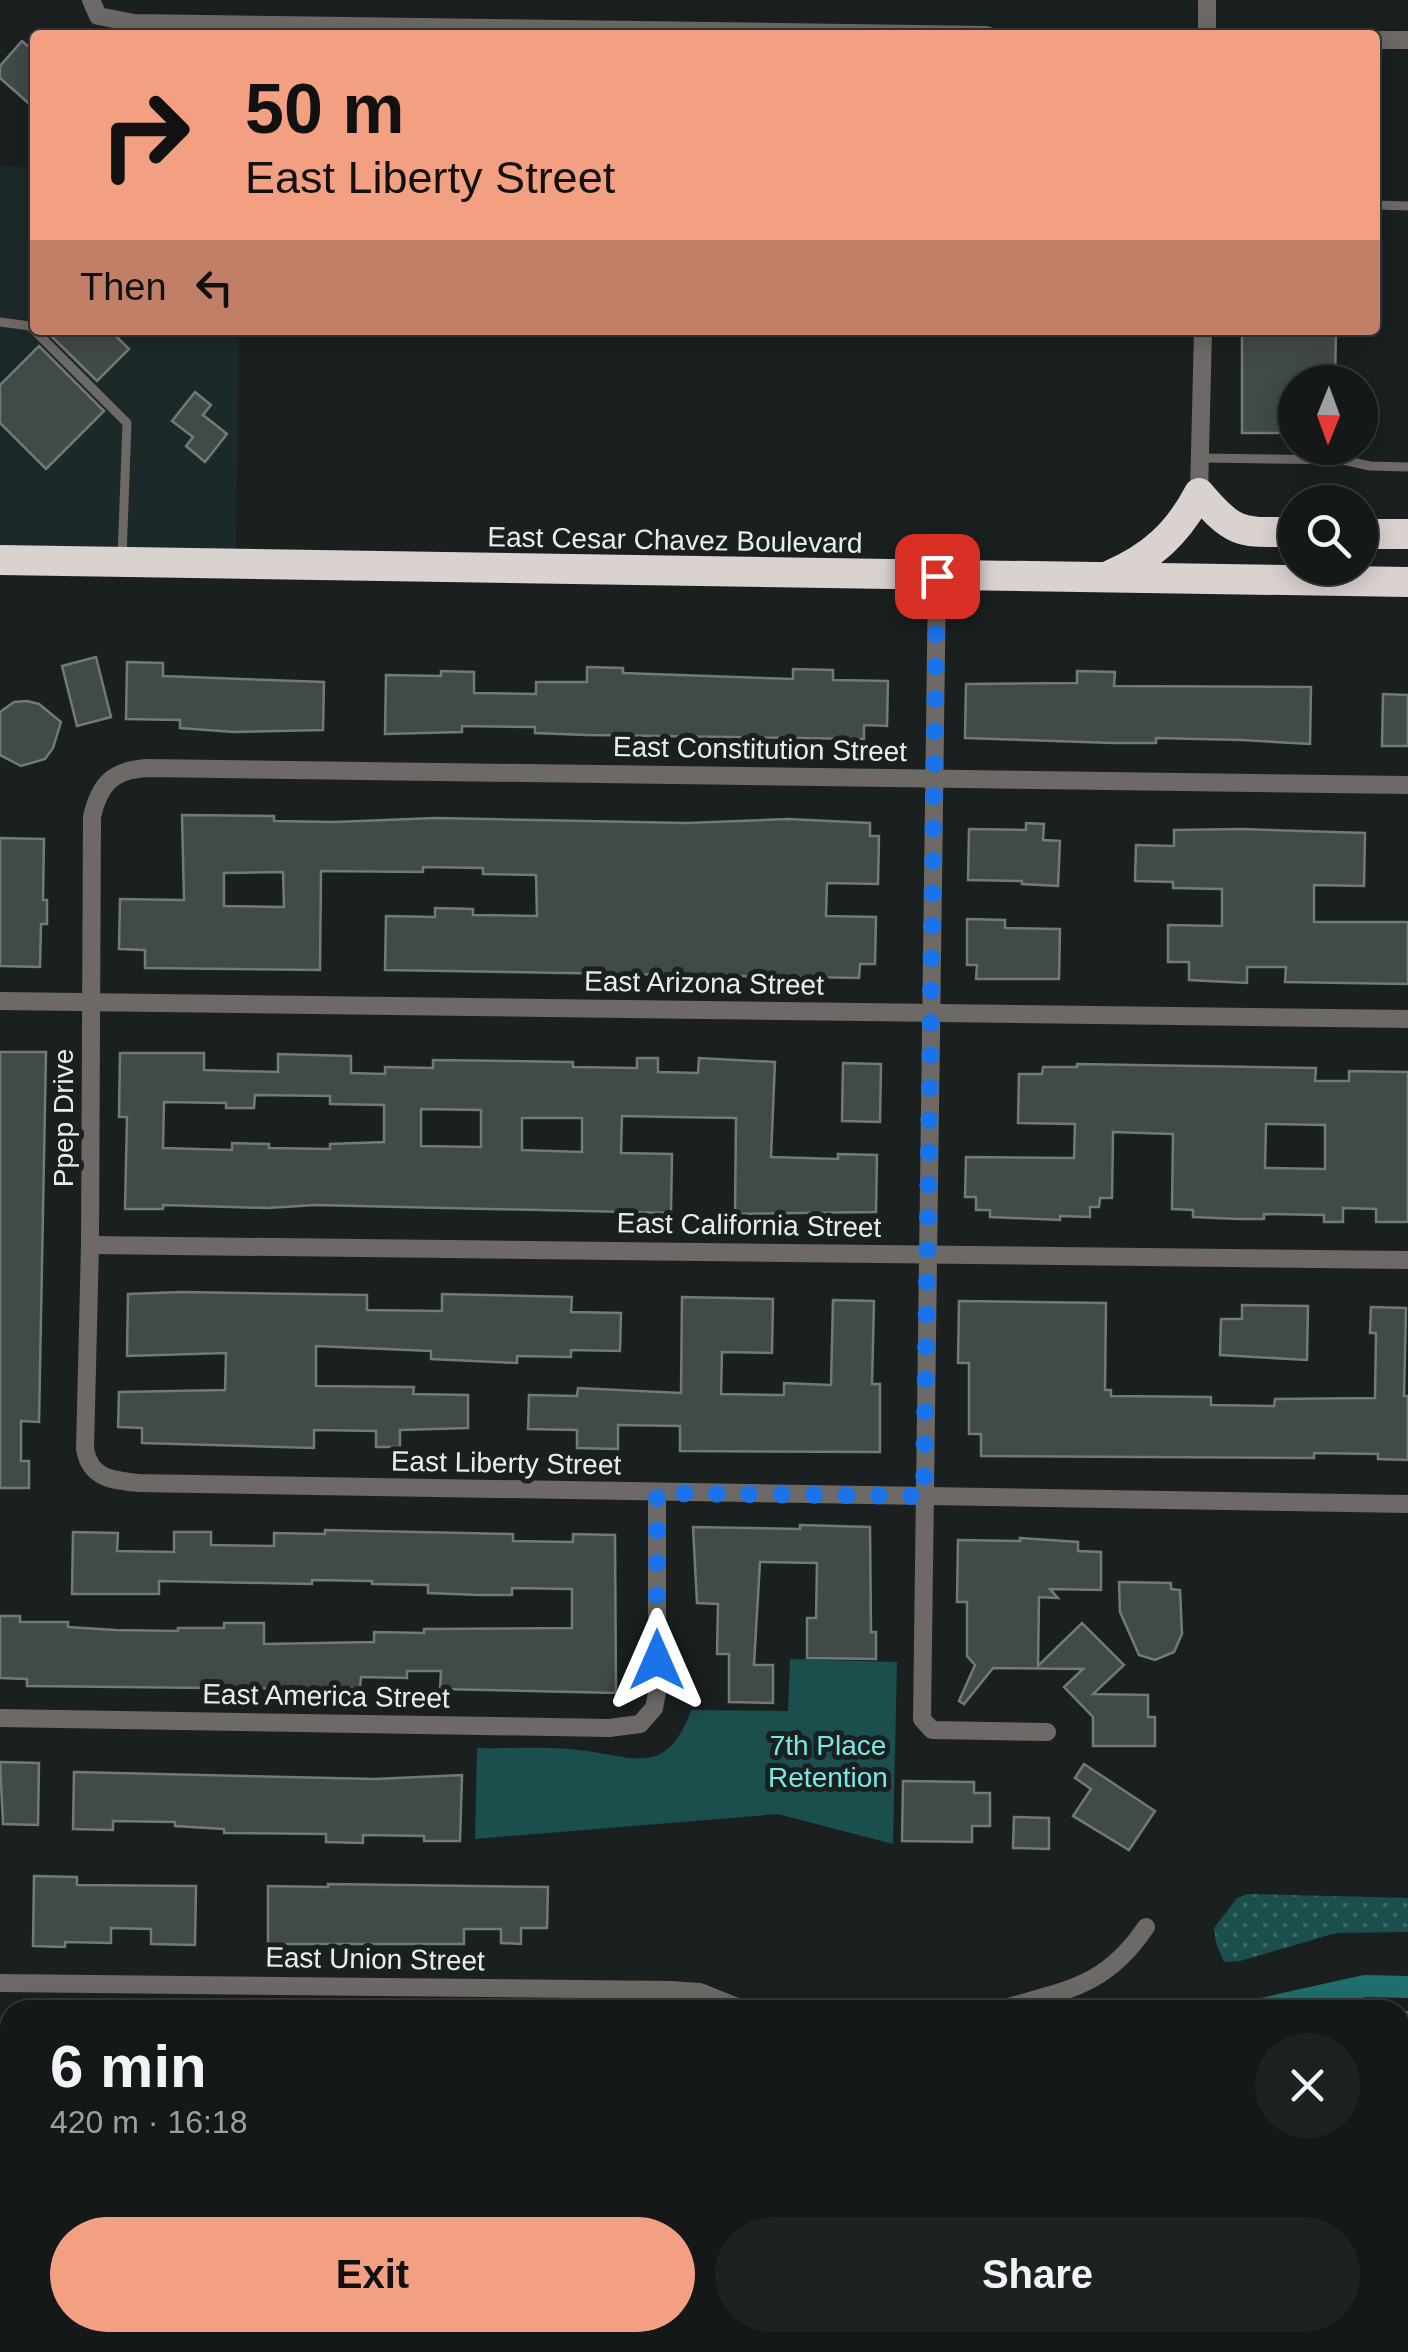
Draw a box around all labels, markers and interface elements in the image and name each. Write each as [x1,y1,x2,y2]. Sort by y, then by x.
icon: right [80,70,210,200]
text: 50 m [245,70,405,148]
text: East Liberty Street [245,152,615,203]
icon: left [187,260,242,315]
text: Then [80,266,167,308]
north arrow [1278,365,1378,465]
map controls [1278,365,1378,585]
button: search [1278,485,1378,585]
street label: East Cesar Chavez Boulevard [487,521,863,559]
pin [895,534,980,619]
icon: arrive [910,549,965,604]
street label: East Constitution Street [613,731,908,767]
street label: East Arizona Street [584,965,824,1001]
street label: Ppep Drive [48,1049,79,1187]
street label: East California Street [616,1207,882,1243]
street label: East Liberty Street [391,1445,622,1481]
position arrow [605,1608,709,1712]
street label: East America Street [202,1678,450,1714]
park label: 7th Place Retention [768,1730,888,1793]
street label: East Union Street [265,1942,485,1976]
text: 6 min [50,2033,207,2100]
button: close [1255,2033,1360,2138]
text: 420 m · 16:18 [50,2104,247,2140]
button: Exit [50,2217,695,2332]
button: Share [715,2217,1360,2332]

